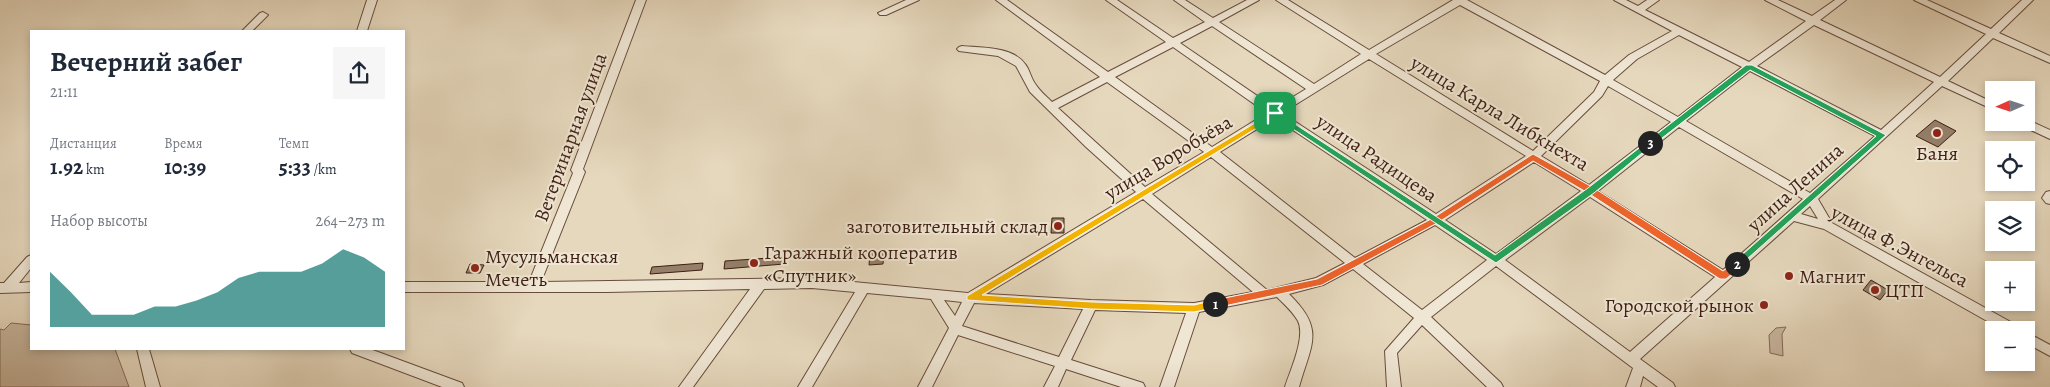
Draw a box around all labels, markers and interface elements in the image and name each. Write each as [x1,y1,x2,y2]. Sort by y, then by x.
text: Вечерний забег [50,43,242,81]
button: share [333,47,385,99]
street label: Ветеринарная улица [527,48,614,225]
street label: улица Карла Либкнехта [1404,49,1595,178]
text: 21:11 [50,81,78,103]
north arrow [1985,81,2035,131]
map controls [1985,81,2035,371]
pin [1254,92,1296,134]
icon: arrive [1261,99,1289,127]
street label: улица Радищева [1310,107,1443,209]
street label: улица Воробьёва [1098,108,1238,207]
marker: Баня [1931,127,1943,139]
pin: 3 [1638,130,1662,156]
text: Дистанция [50,134,117,153]
text: Время [164,134,202,153]
text: Темп [279,134,309,153]
text: 3 [1647,134,1654,153]
street label: улица Ленина [1741,136,1850,239]
place label: Баня [1916,140,1958,167]
button: locate [1985,141,2035,191]
text: 1.92 [50,153,83,181]
text: 10:39 [164,153,206,181]
text: 5:33 [279,153,311,181]
text: km [83,160,105,179]
text: /km [311,160,337,179]
street label: улица Ф.Энгельса [1825,198,1974,294]
button: layers [1985,201,2035,251]
text: Набор высоты [50,210,148,232]
text: 264–273 m [316,210,385,232]
place label: заготовительный склад [846,213,1048,240]
marker: заготовительный склад [1052,220,1064,232]
place label: Гаражный кооператив «Спутник» [764,239,958,289]
place label: Мусульманская Мечеть [485,243,618,293]
pin: 2 [1724,252,1750,276]
text: 2 [1734,255,1741,274]
marker: Гаражный кооператив «Спутник» [748,257,760,269]
button: + [1985,261,2035,311]
marker: Мусульманская Мечеть [469,262,481,274]
place label: Магнит [1799,263,1866,290]
marker: Магнит [1783,270,1795,282]
place label: ЦТП [1885,277,1924,304]
marker: ЦТП [1869,284,1881,296]
pin: 1 [1202,292,1228,316]
place label: Городской рынок [1605,292,1754,319]
text: 1 [1213,295,1218,314]
marker: Городской рынок [1758,299,1770,311]
button: − [1985,321,2035,371]

